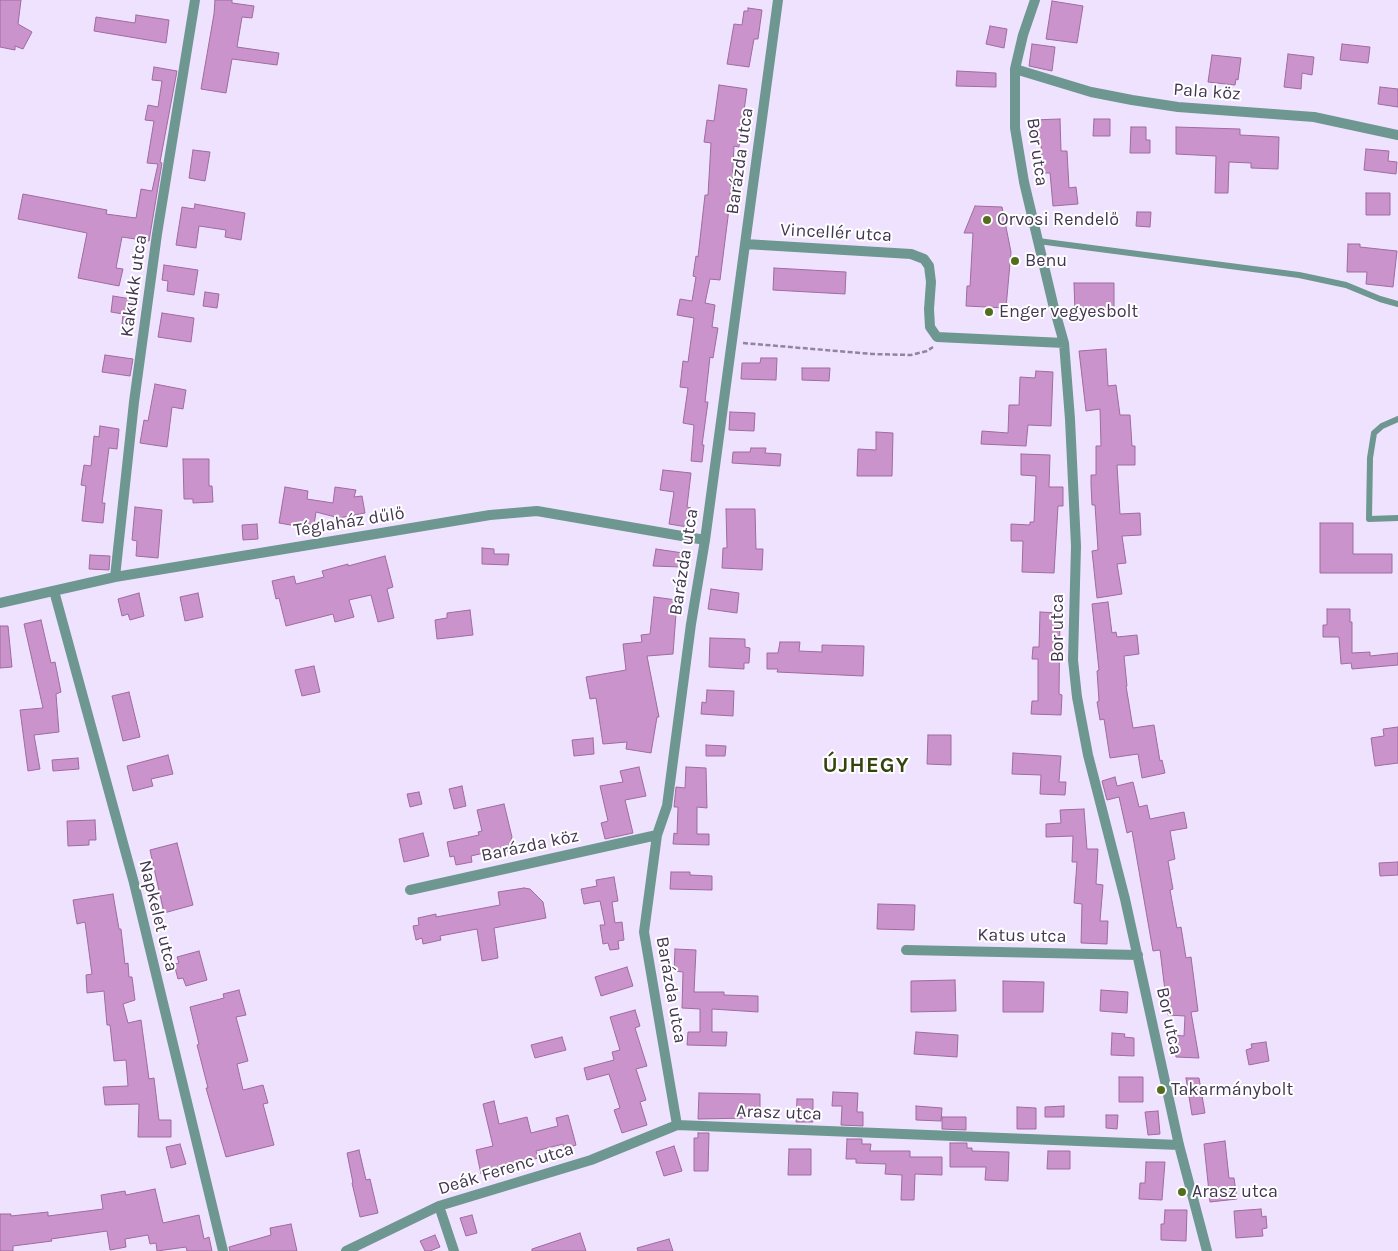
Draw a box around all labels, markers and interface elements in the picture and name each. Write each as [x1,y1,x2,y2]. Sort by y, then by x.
street label: Pala köz [1173,79,1241,105]
street label: Barázda utca [722,106,758,216]
street label: Bor utca [1022,116,1052,188]
place label: Orvosi Rendelő [997,209,1119,231]
marker: Orvosi Rendelő [981,214,993,226]
street label: Vincellér utca [780,219,892,247]
street label: Kakukk utca [116,233,152,339]
place label: Benu [1025,250,1067,272]
marker: Benu [1009,255,1021,267]
place label: Enger vegyesbolt [999,301,1138,323]
marker: Enger vegyesbolt [983,306,995,318]
street label: Téglaház dűlő [292,503,406,541]
street label: Barázda utca [665,507,703,617]
street label: Bor utca [1047,594,1069,662]
district label: ÚJHEGY [822,753,910,779]
street label: Barázda köz [479,825,581,867]
street label: Napkelet utca [134,858,182,974]
street label: Katus utca [977,924,1067,948]
street label: Barázda utca [651,935,691,1045]
street label: Bor utca [1151,985,1187,1057]
place label: Takarmánybolt [1171,1079,1293,1101]
marker: Takarmánybolt [1155,1084,1167,1096]
street label: Arasz utca [736,1101,822,1125]
street label: Deák Ferenc utca [436,1138,576,1200]
place label: Arasz utca [1192,1181,1278,1203]
marker: Arasz utca [1176,1186,1188,1198]

